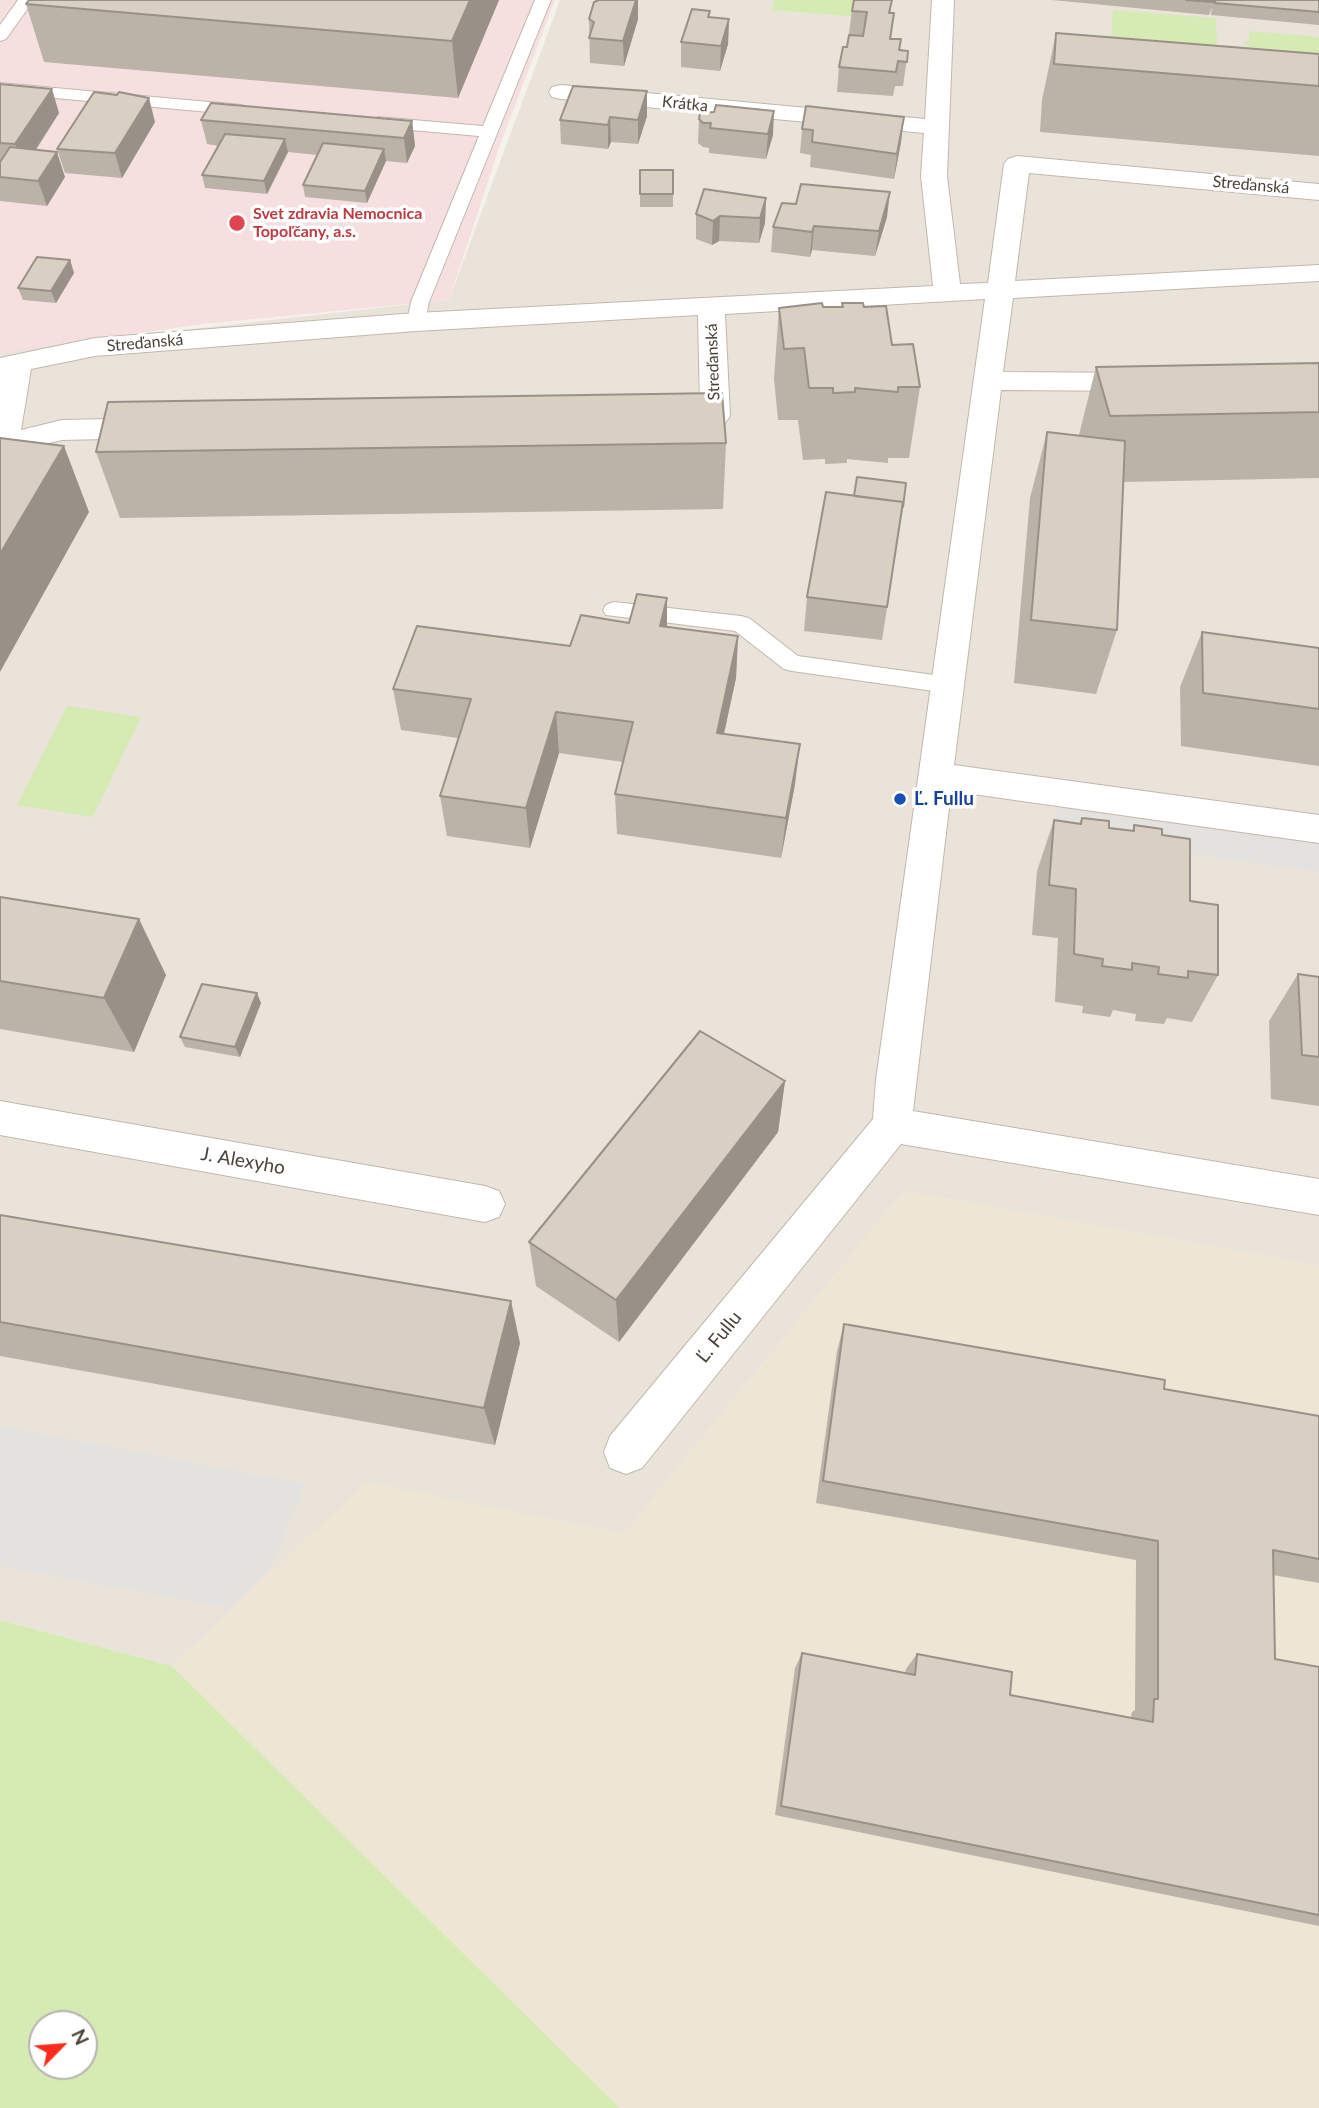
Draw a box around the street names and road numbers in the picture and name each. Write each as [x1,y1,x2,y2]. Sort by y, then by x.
street label: Krátka [661,92,709,116]
street label: Streďanská [1212,172,1290,198]
street label: Streďanská [702,323,724,401]
street label: Streďanská [106,330,184,356]
street label: J. Alexyho [199,1142,287,1180]
street label: Ľ. Fullu [691,1307,747,1367]

